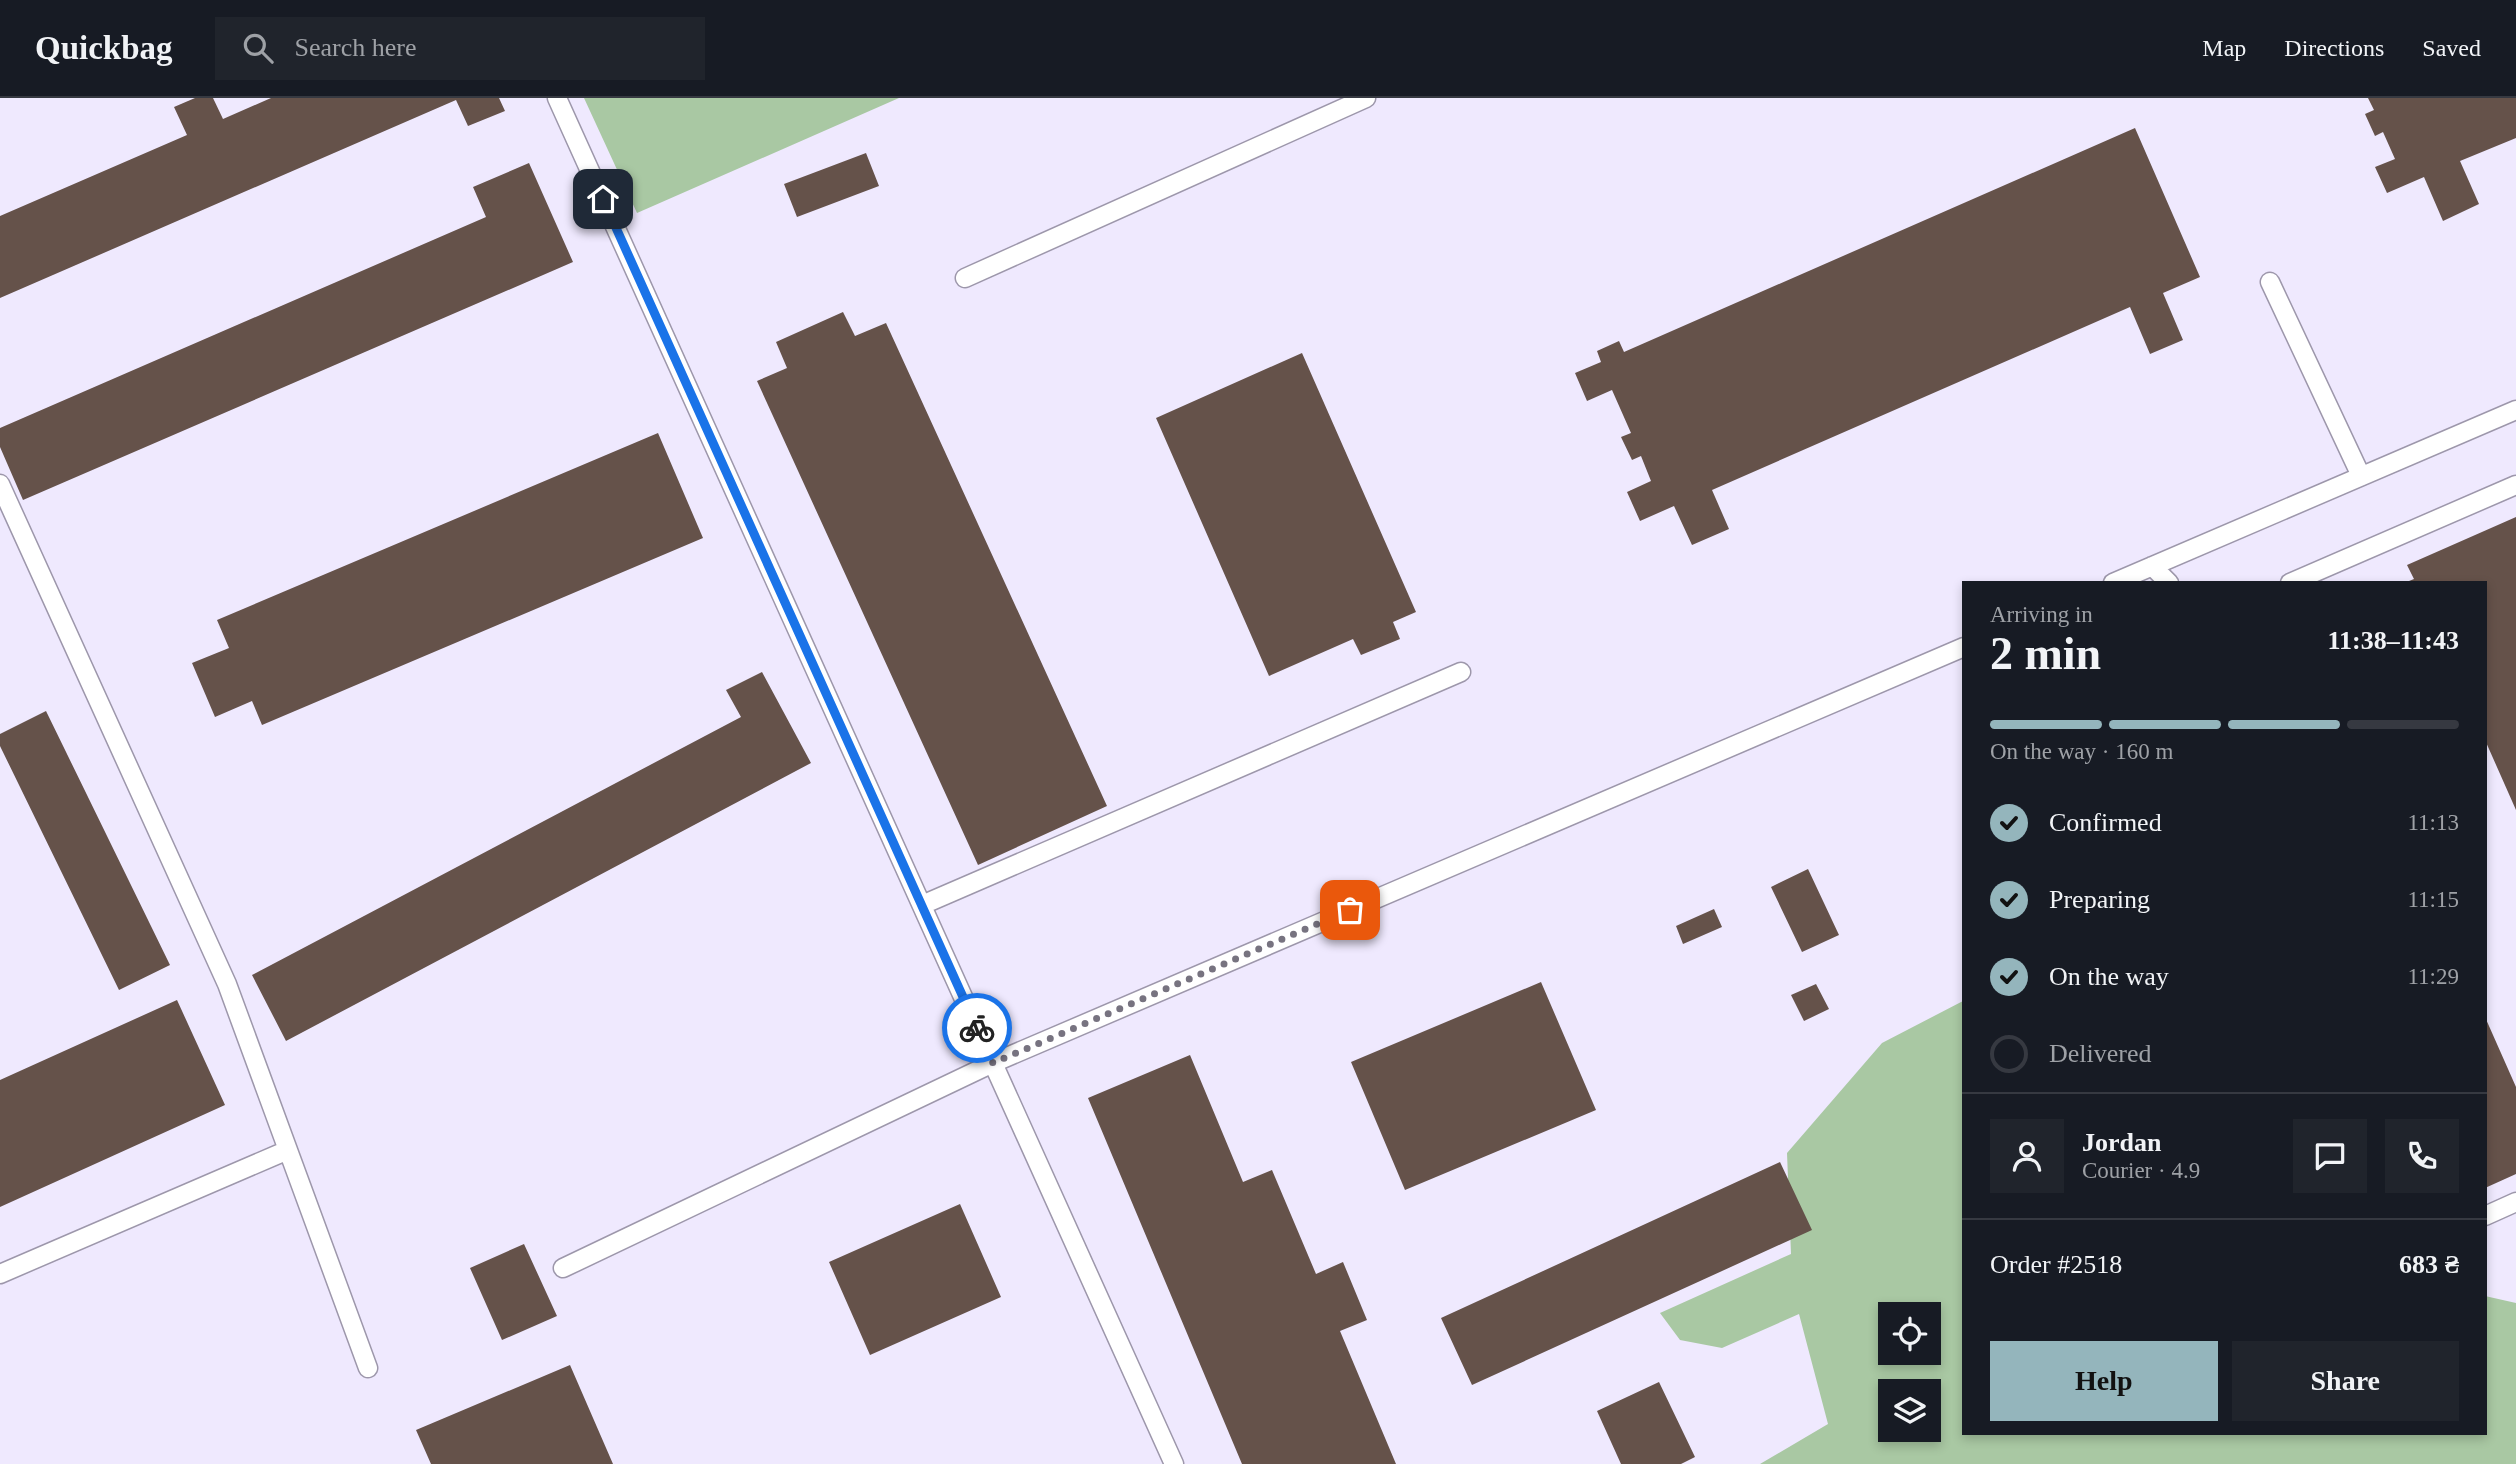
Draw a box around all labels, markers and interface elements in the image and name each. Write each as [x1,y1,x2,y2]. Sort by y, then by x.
search box [215,17,705,80]
icon: search [239,29,277,67]
text: Quickbag [35,30,173,66]
text: Search here [295,33,417,62]
text: Map [2202,35,2246,61]
text: Directions [2284,35,2384,61]
text: Saved [2422,35,2481,61]
pin [573,169,633,229]
icon: home [584,180,622,218]
text: Arriving in [1990,602,2093,627]
text: 11:38–11:43 [2328,626,2459,655]
text: 2 min [1990,628,2101,679]
text: On the way · 160 m [1990,739,2173,764]
icon: check [1990,804,2028,842]
text: Confirmed [2049,808,2162,837]
text: 11:13 [2407,810,2459,835]
pin [1320,880,1380,940]
icon: check [1990,881,2028,919]
text: Preparing [2049,885,2150,914]
text: 11:15 [2407,887,2459,912]
icon: bag [1331,891,1369,929]
icon: check [1990,958,2028,996]
text: On the way [2049,962,2169,991]
text: 11:29 [2407,964,2459,989]
courier [942,993,1012,1063]
icon: bike [958,1009,996,1047]
text: Delivered [2049,1039,2152,1068]
button: person [1990,1119,2064,1193]
button: chat [2293,1119,2367,1193]
button: phone [2385,1119,2459,1193]
text: Jordan [2082,1128,2161,1157]
text: Courier · 4.9 [2082,1158,2200,1183]
text: Order #2518 [1990,1250,2122,1279]
text: 683 ₴ [2399,1250,2459,1279]
map controls [1878,1302,1941,1442]
button: locate [1878,1302,1941,1365]
button: Help [1990,1341,2218,1421]
button: Share [2232,1341,2459,1421]
button: layers [1878,1379,1941,1442]

